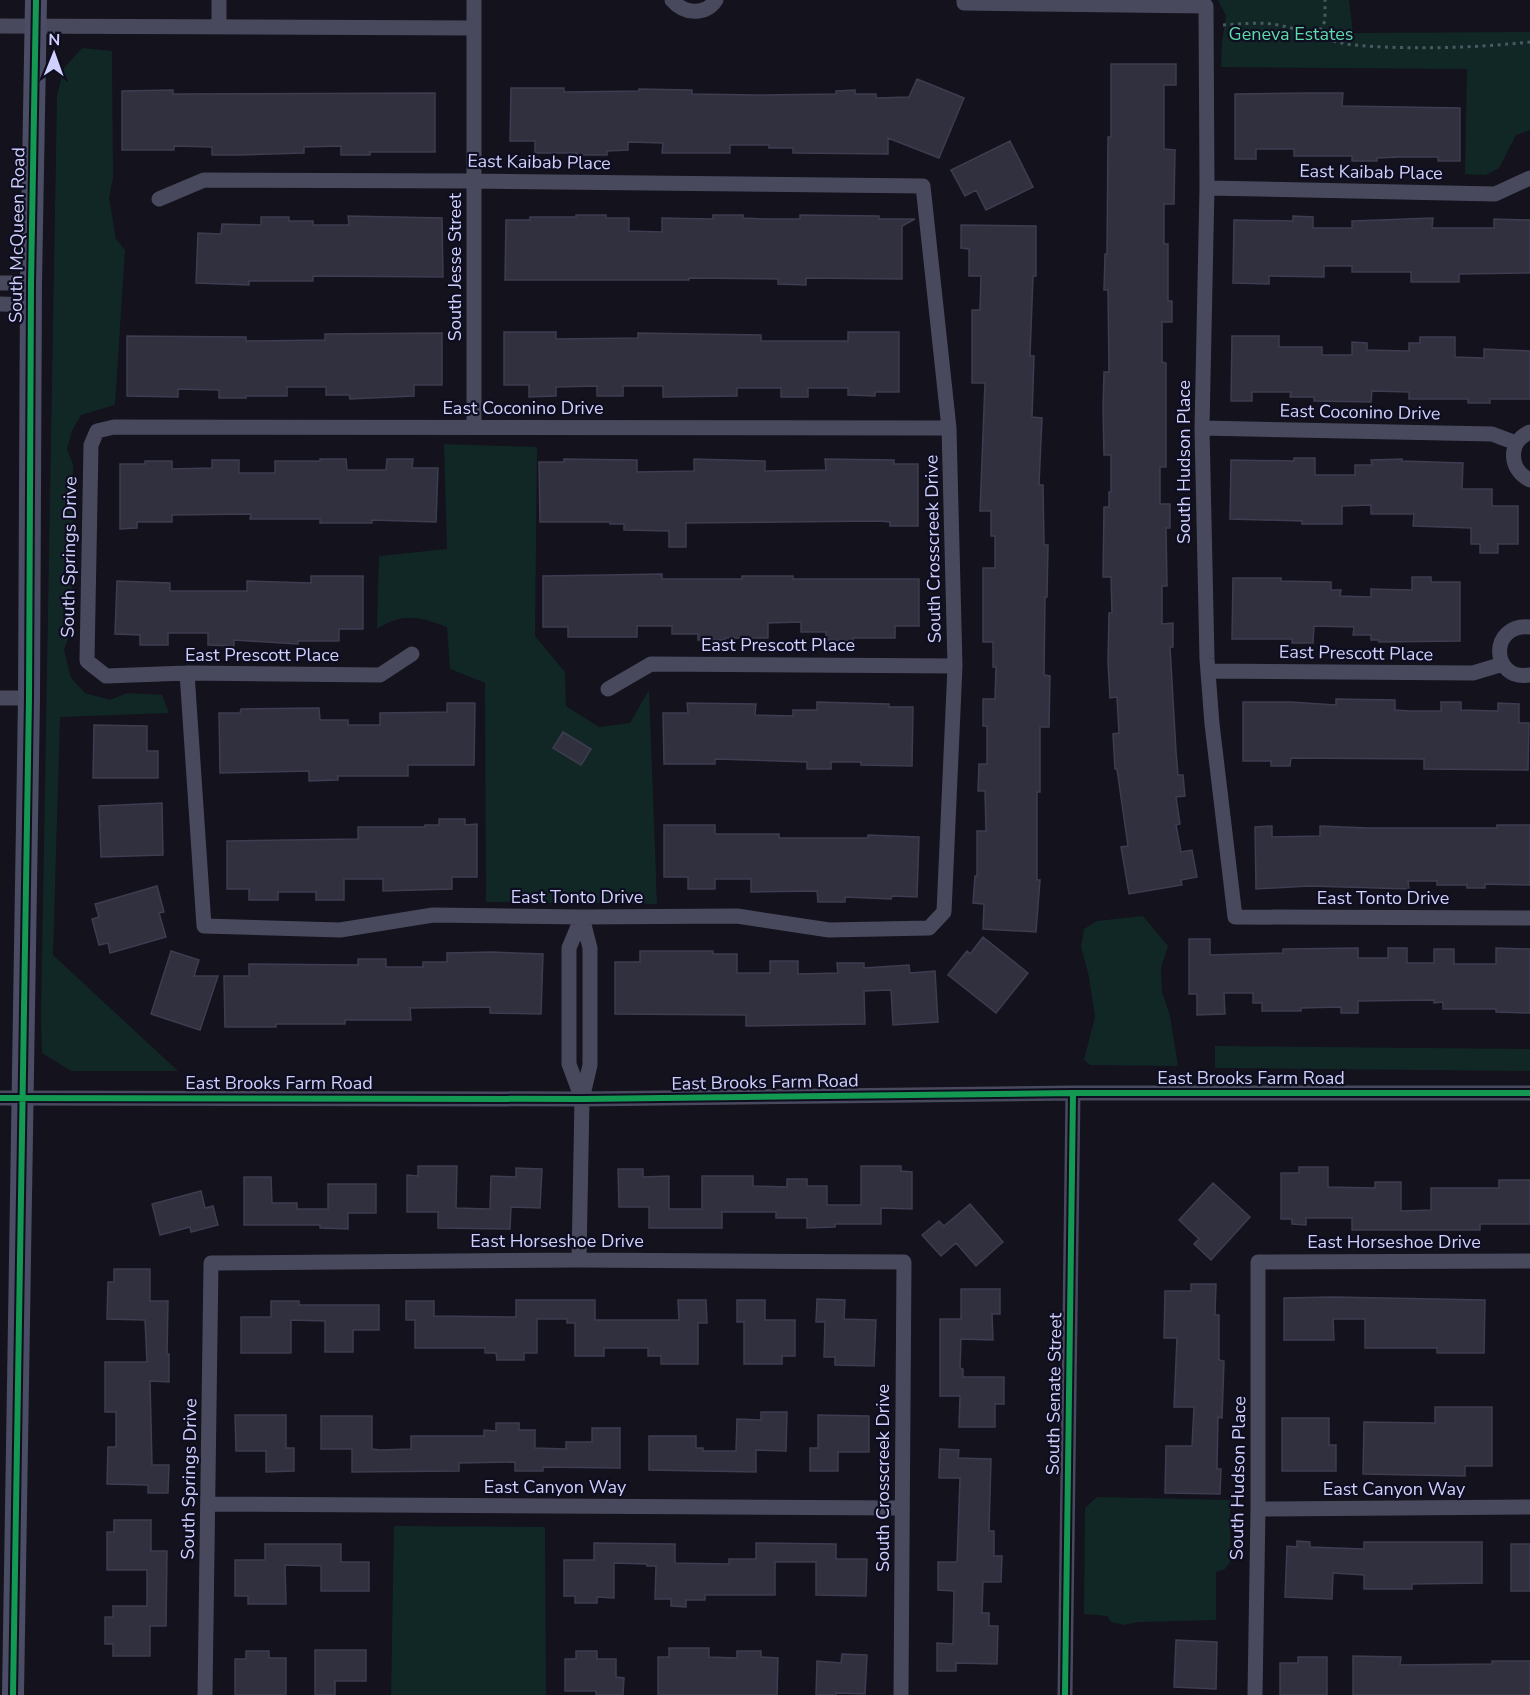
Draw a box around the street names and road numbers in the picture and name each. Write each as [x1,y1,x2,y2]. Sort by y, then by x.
street label: South McQueen Road [3,147,31,323]
street label: East Kaibab Place [467,149,611,175]
street label: East Kaibab Place [1299,159,1443,185]
street label: South Jesse Street [443,192,467,341]
street label: South Hudson Place [1172,380,1196,544]
street label: East Coconino Drive [443,396,604,420]
street label: East Coconino Drive [1279,399,1441,425]
street label: South Crosscreek Drive [919,455,947,643]
street label: South Springs Drive [56,476,82,638]
street label: East Prescott Place [701,633,855,657]
street label: East Prescott Place [1279,640,1433,666]
street label: East Prescott Place [185,643,339,667]
street label: East Tonto Drive [511,885,643,909]
street label: East Tonto Drive [1317,886,1449,910]
street label: East Brooks Farm Road [1157,1066,1345,1090]
street label: East Brooks Farm Road [671,1068,859,1096]
street label: East Brooks Farm Road [185,1071,373,1095]
street label: East Horseshoe Drive [470,1229,644,1253]
street label: East Horseshoe Drive [1307,1230,1481,1254]
street label: South Senate Street [1041,1312,1067,1475]
street label: South Crosscreek Drive [871,1384,895,1572]
street label: South Hudson Place [1225,1396,1251,1560]
street label: South Springs Drive [176,1398,202,1560]
street label: East Canyon Way [484,1475,627,1499]
street label: East Canyon Way [1323,1477,1466,1501]

